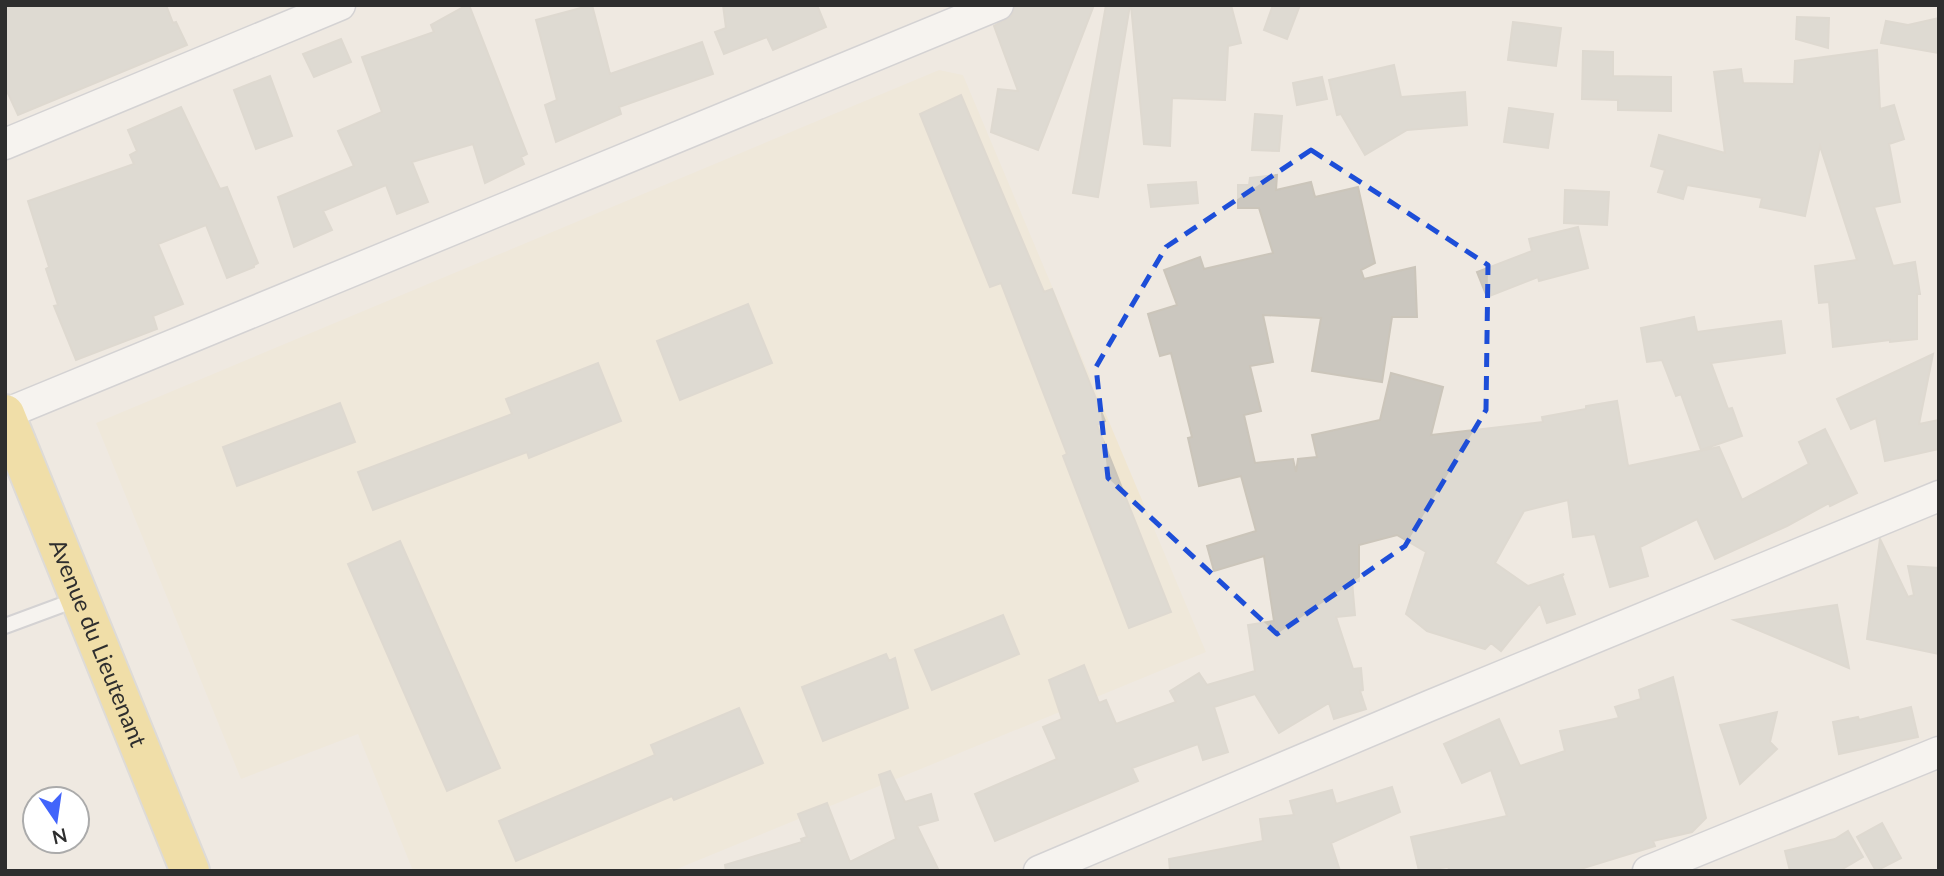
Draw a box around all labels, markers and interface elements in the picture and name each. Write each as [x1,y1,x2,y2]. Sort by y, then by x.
street label: Avenue du Lieutenant [44,535,153,751]
north arrow [21,785,91,855]
text: N [50,824,70,850]

